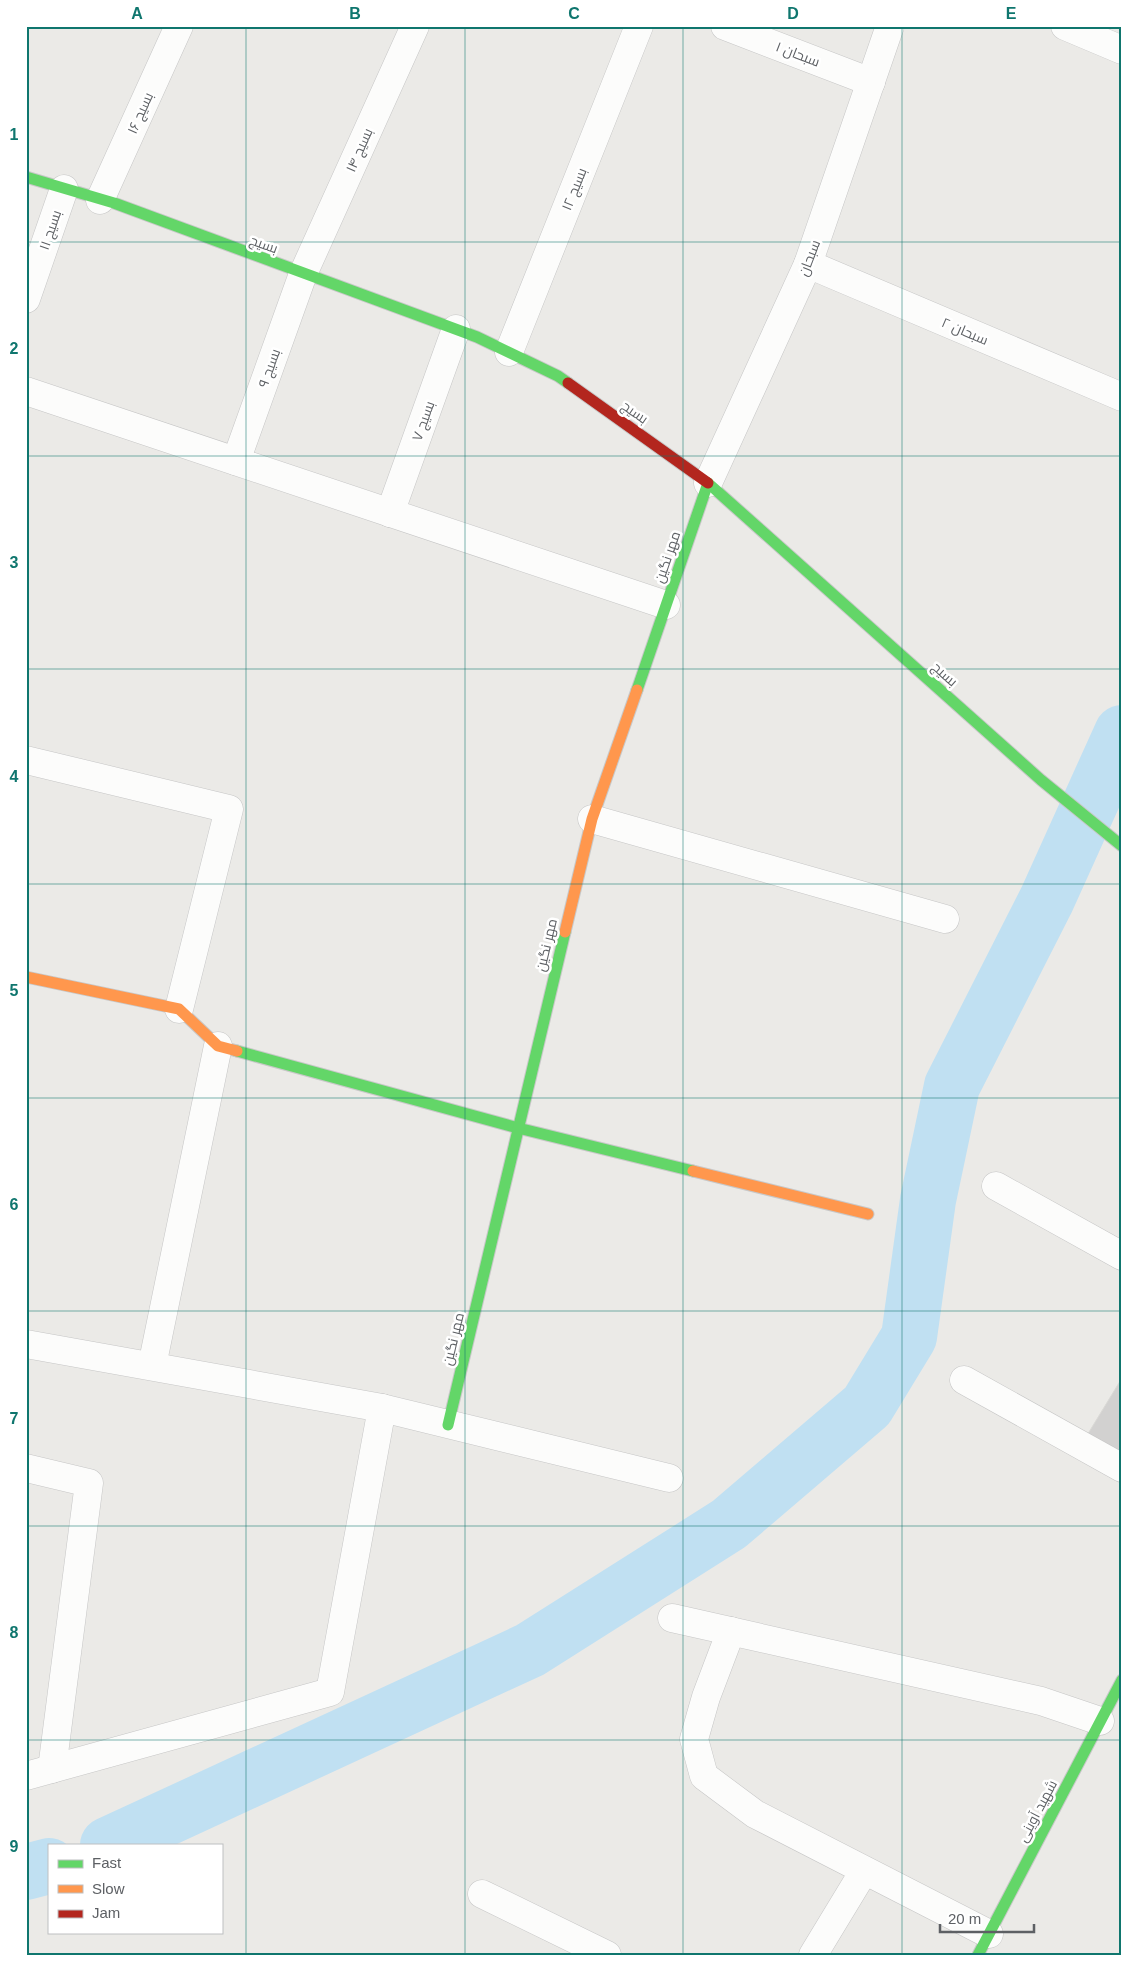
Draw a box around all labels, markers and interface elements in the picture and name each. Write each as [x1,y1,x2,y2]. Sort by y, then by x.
text: A [131,5,143,22]
text: B [349,5,361,22]
text: C [568,5,580,22]
text: D [787,5,799,22]
text: E [1006,5,1017,22]
street label: سبحان ۱ [774,38,822,70]
street label: بسیج ۱۶ [124,90,157,137]
text: 1 [10,126,19,143]
street label: بسیج ۱۴ [342,126,377,175]
street label: بسیج ۱۲ [558,165,591,213]
street label: بسیج ۱۱ [36,208,65,252]
street label: بسیج [247,232,280,257]
street label: سبحان [795,238,823,278]
street label: سبحان ۲ [939,314,991,348]
text: 2 [10,340,19,357]
street label: بسیج ۹ [255,347,284,390]
street label: بسیج [618,397,651,428]
street label: بسیج ۷ [408,399,439,443]
street label: مهر نگین [651,529,683,585]
text: 3 [10,554,19,571]
street label: بسیج [928,658,961,690]
text: 4 [10,768,19,785]
street label: مهر نگین [532,917,560,973]
text: 5 [10,982,19,999]
text: 6 [10,1196,19,1213]
street label: مهر نگین [439,1311,467,1367]
text: 7 [10,1410,19,1427]
text: 8 [10,1624,19,1641]
street label: شهید آوینی [1014,1777,1060,1845]
text: 9 [10,1838,19,1855]
legend [48,1844,222,1934]
text: Fast [92,1854,122,1871]
text: Slow [92,1880,125,1897]
scale bar [940,1901,1034,1933]
text: Jam [92,1904,120,1921]
text: 20 m [948,1910,981,1927]

